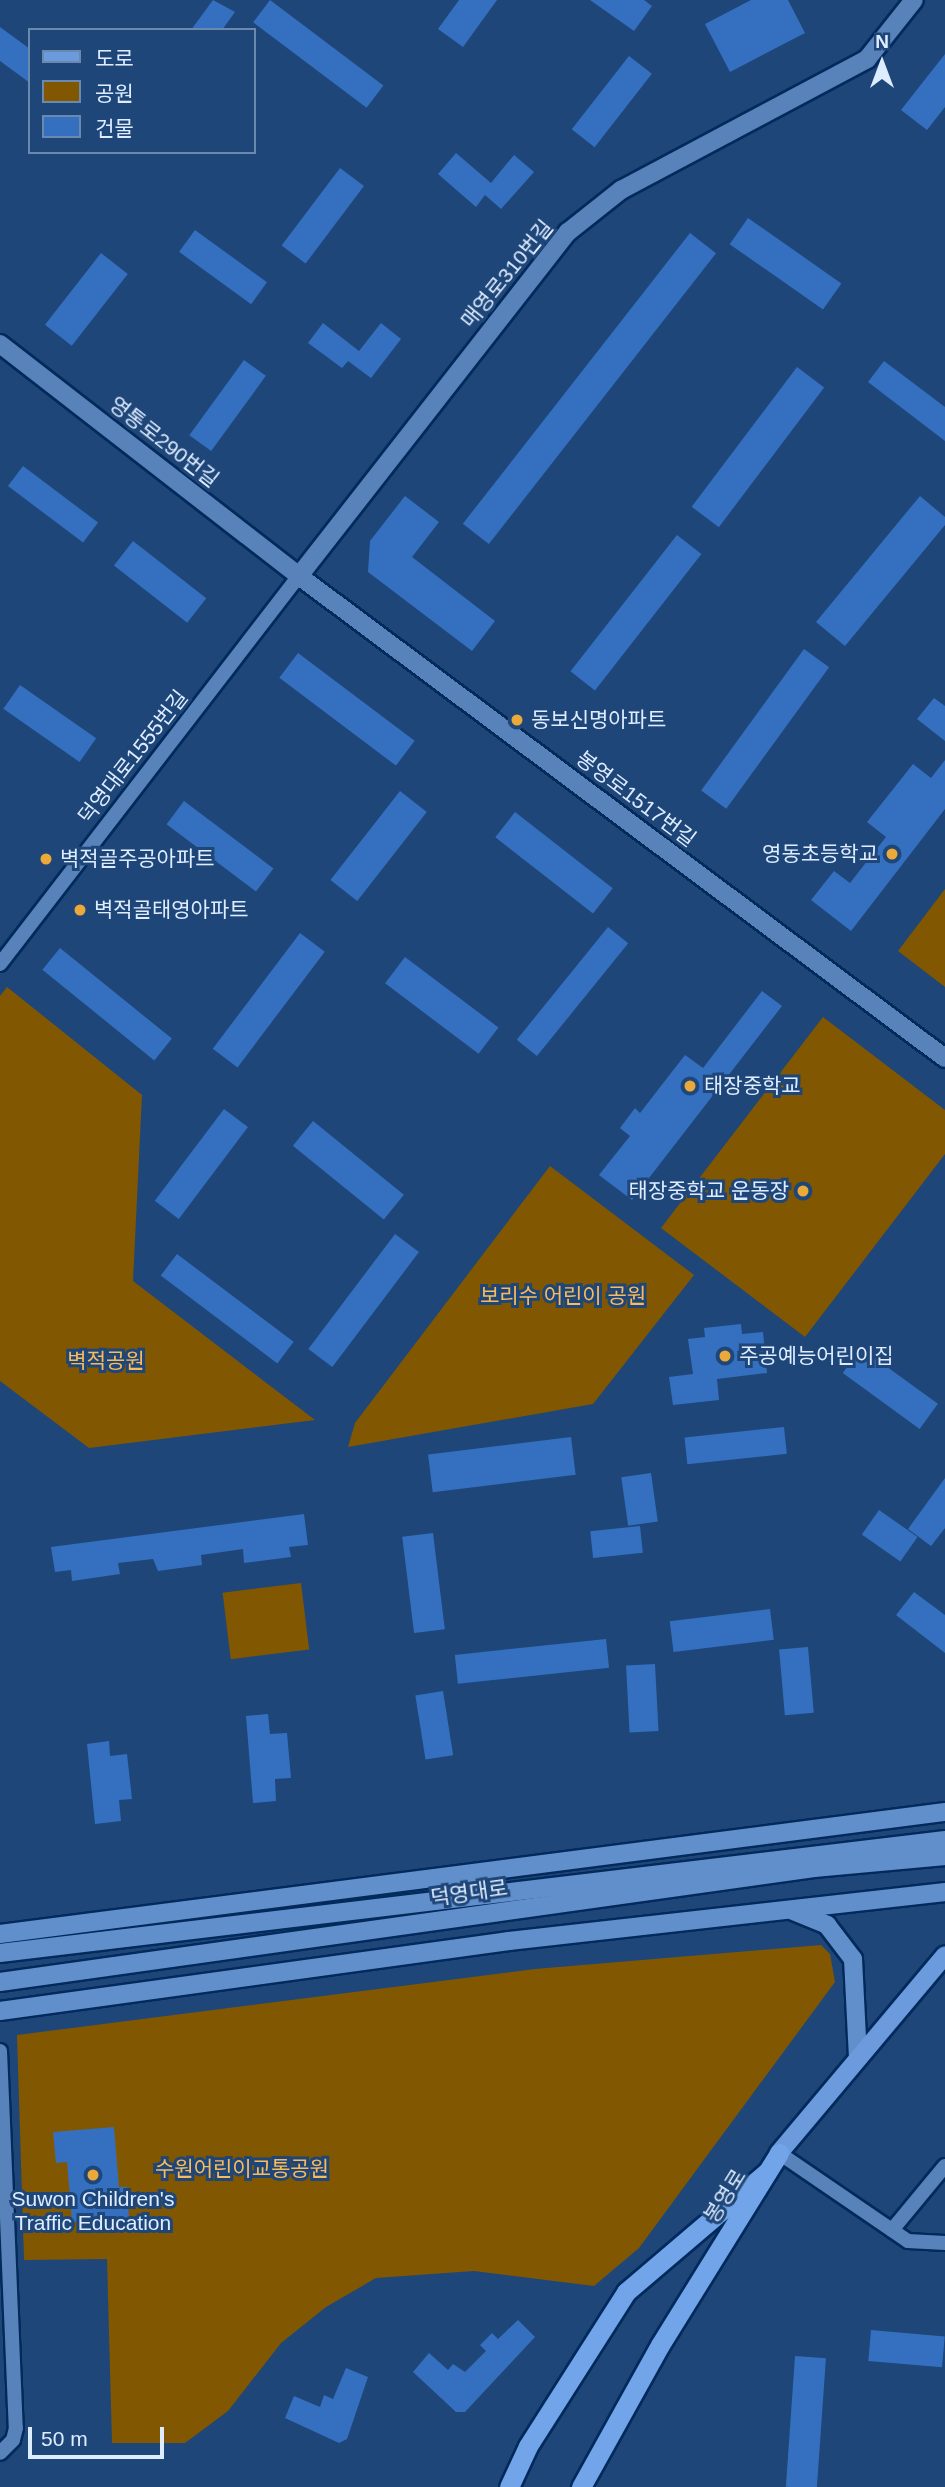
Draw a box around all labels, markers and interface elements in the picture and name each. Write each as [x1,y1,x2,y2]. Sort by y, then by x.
legend [28,28,256,154]
north arrow [847,28,917,98]
text: N [875,31,889,52]
text: 도로 [95,47,134,70]
text: 공원 [95,82,134,105]
text: 건물 [95,117,134,140]
street label: 매영로310번길 [456,215,558,333]
street label: 영통로290번길 [104,392,224,492]
street label: 덕영대로1555번길 [73,685,193,829]
place label: 동보신명아파트 [531,707,666,733]
marker: 동보신명아파트 [509,712,525,728]
street label: 봉영로1517번길 [571,746,701,852]
place label: 영동초등학교 [762,841,878,867]
place label: 벽적골주공아파트 [60,846,215,872]
marker: 영동초등학교 [884,846,900,862]
marker: 벽적골주공아파트 [38,851,54,867]
place label: 벽적골태영아파트 [94,897,249,923]
marker: 벽적골태영아파트 [72,902,88,918]
place label: 태장중학교 [704,1073,801,1099]
marker: 태장중학교 [682,1078,698,1094]
place label: 태장중학교 운동장 [629,1178,789,1204]
marker: 태장중학교 운동장 [795,1183,811,1199]
park label: 보리수 어린이 공원 [480,1283,646,1309]
place label: 주공예능어린이집 [739,1343,894,1369]
park label: 벽적공원 [67,1348,145,1374]
marker: 주공예능어린이집 [717,1348,733,1364]
street label: 덕영대로 [429,1875,509,1911]
park label: 수원어린이교통공원 [155,2156,329,2182]
street label: 봉영로 [699,2165,751,2227]
marker: Suwon Children's Traffic Education [85,2167,101,2183]
place label: Suwon Children's Traffic Education [12,2186,174,2236]
scale bar [32,2414,168,2458]
text: 50 m [41,2427,88,2450]

